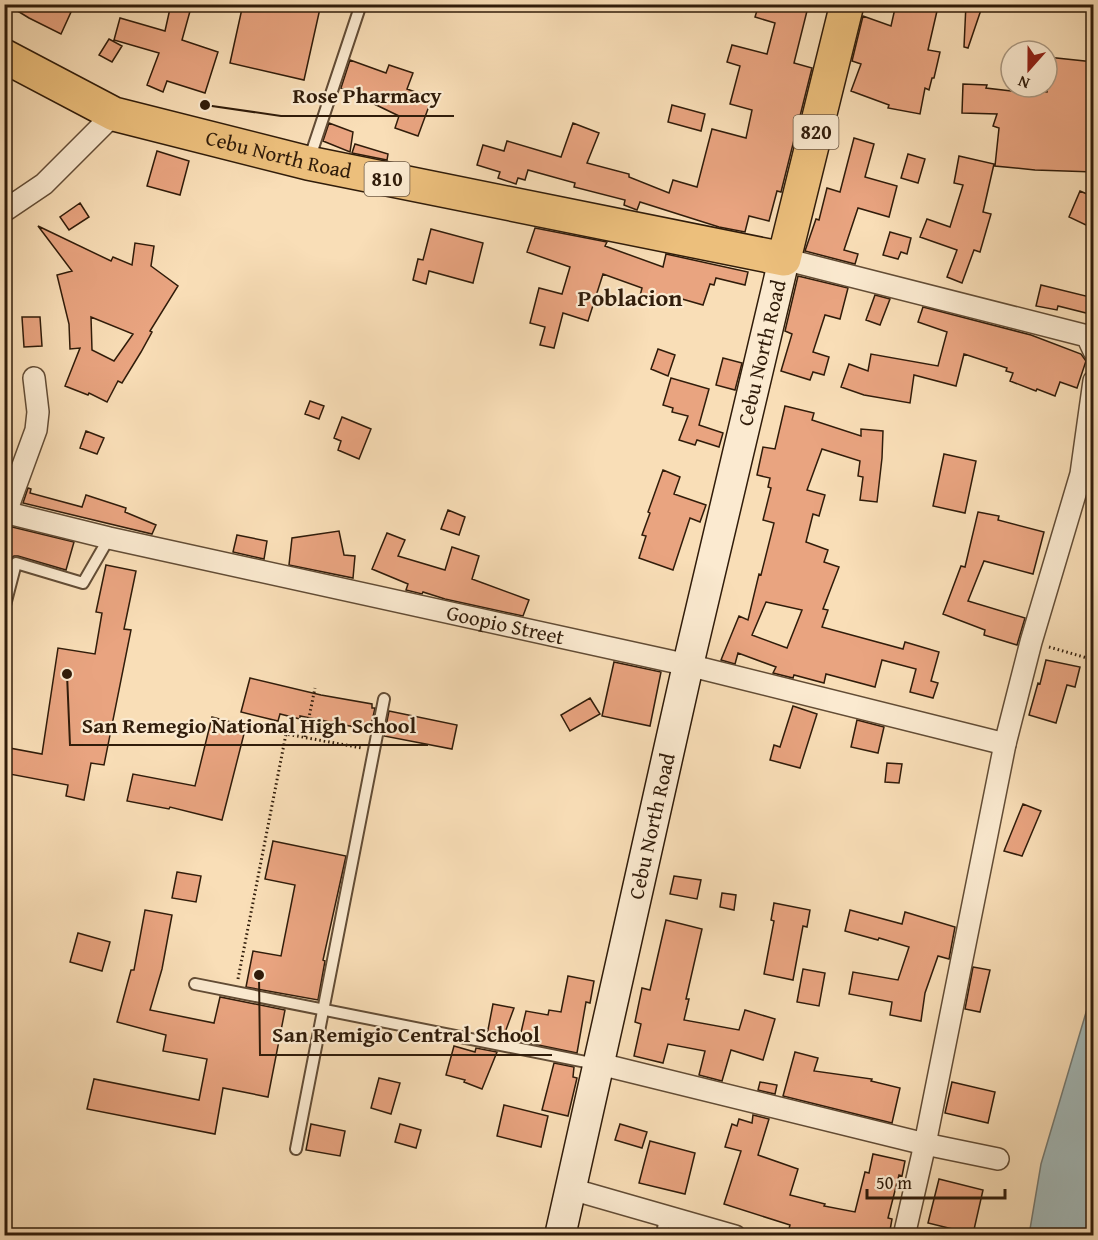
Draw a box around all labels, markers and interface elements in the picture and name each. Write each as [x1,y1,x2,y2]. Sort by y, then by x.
north arrow [999,39,1059,99]
text: N [1014,70,1033,96]
callout: Rose Pharmacy [281,76,454,116]
text: Rose Pharmacy [292,79,442,111]
road number: 820 [794,115,838,149]
street label: Cebu North Road [203,122,355,187]
road number: 810 [364,162,410,196]
street label: Cebu North Road [729,276,794,429]
district label: Poblacion [577,280,683,315]
street label: Goopio Street [444,597,568,653]
callout: San Remegio National High School [70,705,428,745]
text: San Remegio National High School [82,709,416,741]
street label: Cebu North Road [620,749,683,902]
callout: San Remigio Central School [260,1015,552,1055]
text: San Remigio Central School [272,1018,540,1050]
scale bar [867,1162,1005,1200]
text: 50 m [876,1169,912,1196]

